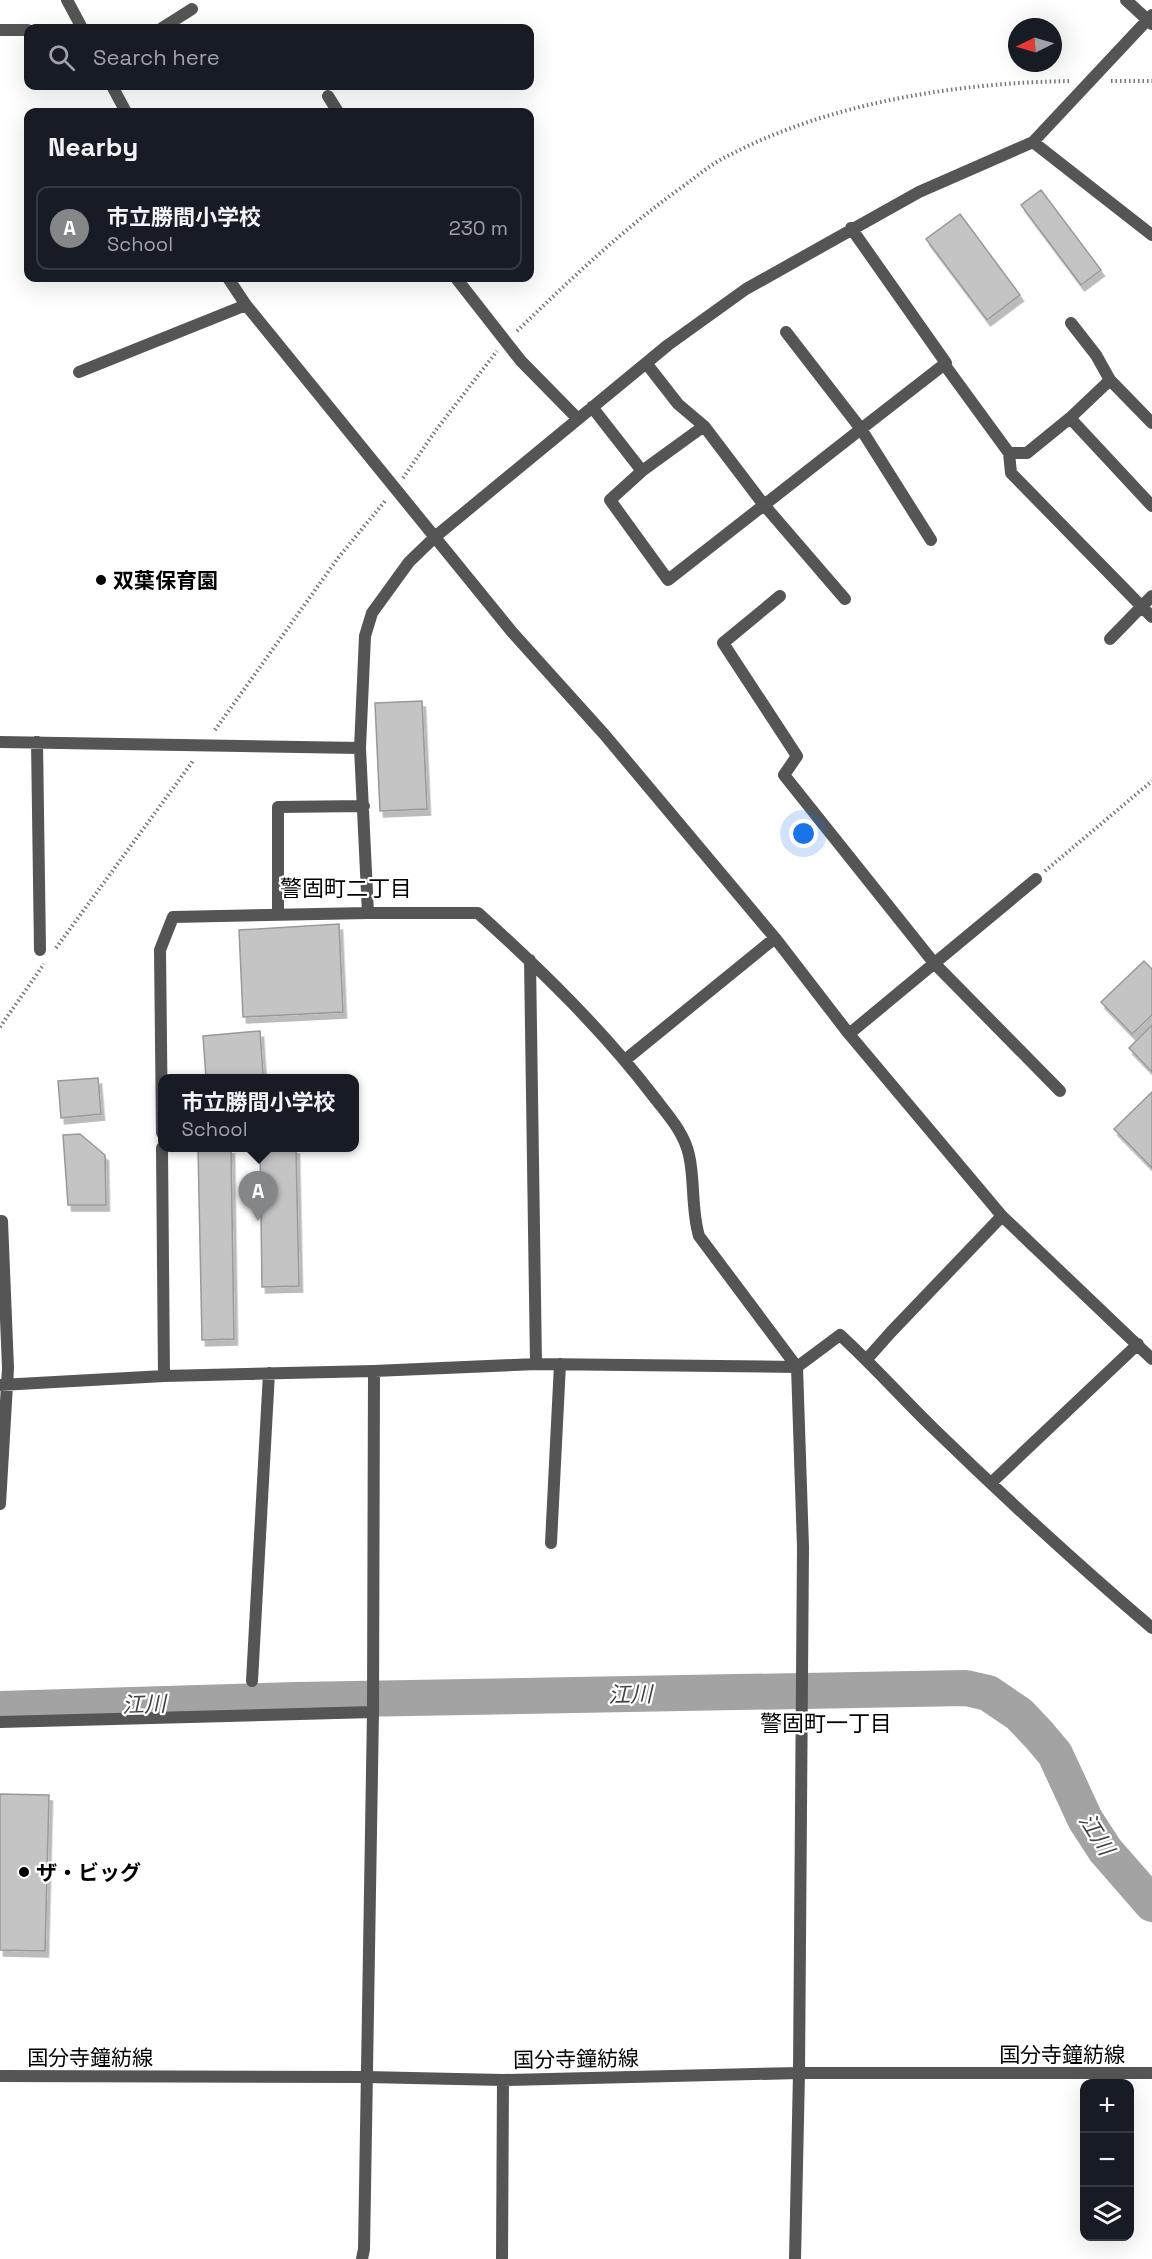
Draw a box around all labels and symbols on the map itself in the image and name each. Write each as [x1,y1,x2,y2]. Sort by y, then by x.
north arrow [1008,18,1062,72]
place label: 双葉保育園 [113,567,218,594]
marker: 双葉保育園 [94,573,108,587]
your location [789,819,818,848]
district label: 警固町二丁目 [280,874,412,902]
pin: A [238,1172,278,1221]
water label: 江川 [608,1680,654,1708]
water label: 江川 [122,1689,168,1719]
district label: 警固町一丁目 [760,1709,892,1737]
water label: 江川 [1073,1808,1122,1862]
place label: ザ・ビッグ [36,1859,141,1886]
marker: ザ・ビッグ [17,1865,31,1879]
street label: 国分寺鐘紡線 [999,2041,1125,2068]
street label: 国分寺鐘紡線 [27,2044,153,2071]
street label: 国分寺鐘紡線 [513,2044,639,2074]

